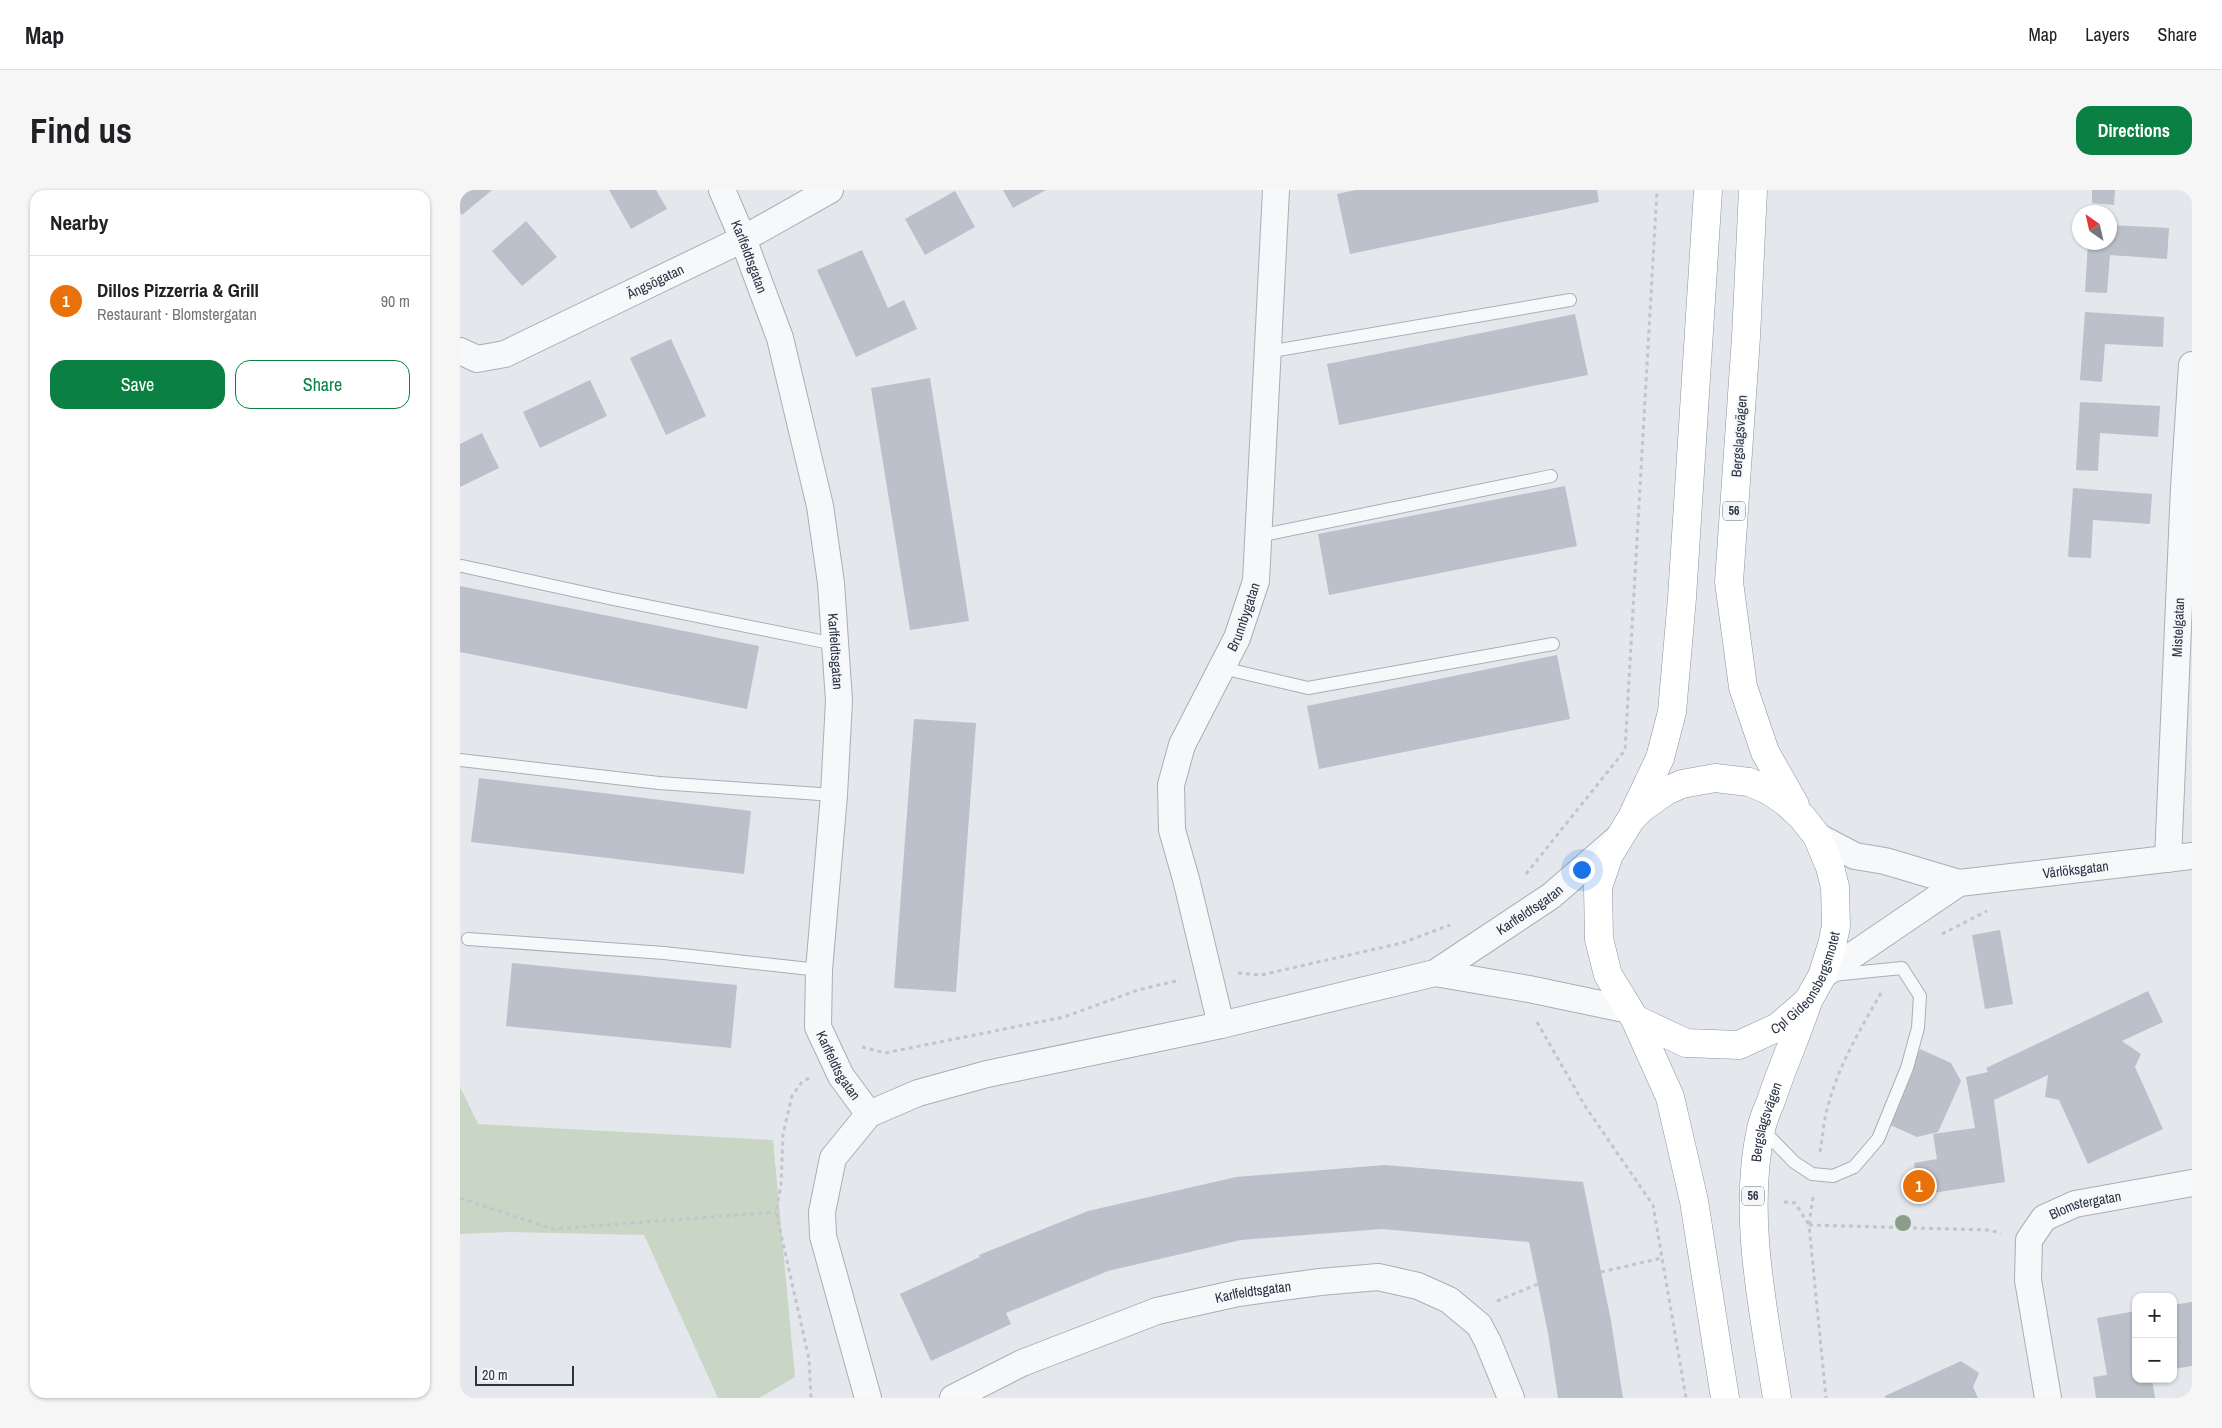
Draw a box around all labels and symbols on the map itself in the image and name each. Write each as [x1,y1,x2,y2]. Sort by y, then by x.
north arrow [2072,205,2117,250]
street label: Karlfeldtsgatan [727,217,771,296]
street label: Ängsögatan [623,260,687,303]
street label: Bergslagsvägen [1727,394,1751,478]
road number: 56 [1723,502,1745,521]
street label: Brunnbygatan [1223,580,1264,654]
street label: Mistelgatan [2168,597,2188,657]
street label: Karlfeldtsgatan [824,612,847,690]
your location [1569,857,1595,883]
street label: Vårlöksgatan [2042,857,2110,882]
street label: Karlfeldtsgatan [1493,881,1567,939]
street label: Cpl Gideonsbergsmotet [1768,930,1844,1038]
street label: Karlfeldtsgatan [812,1028,865,1104]
street label: Bergslagsvägen [1747,1080,1786,1163]
pin: 1 [1903,1167,1935,1205]
road number: 56 [1742,1186,1764,1206]
street label: Blomstergatan [2046,1187,2123,1223]
street label: Karlfeldtsgatan [1213,1277,1292,1307]
scale bar [475,1363,574,1386]

